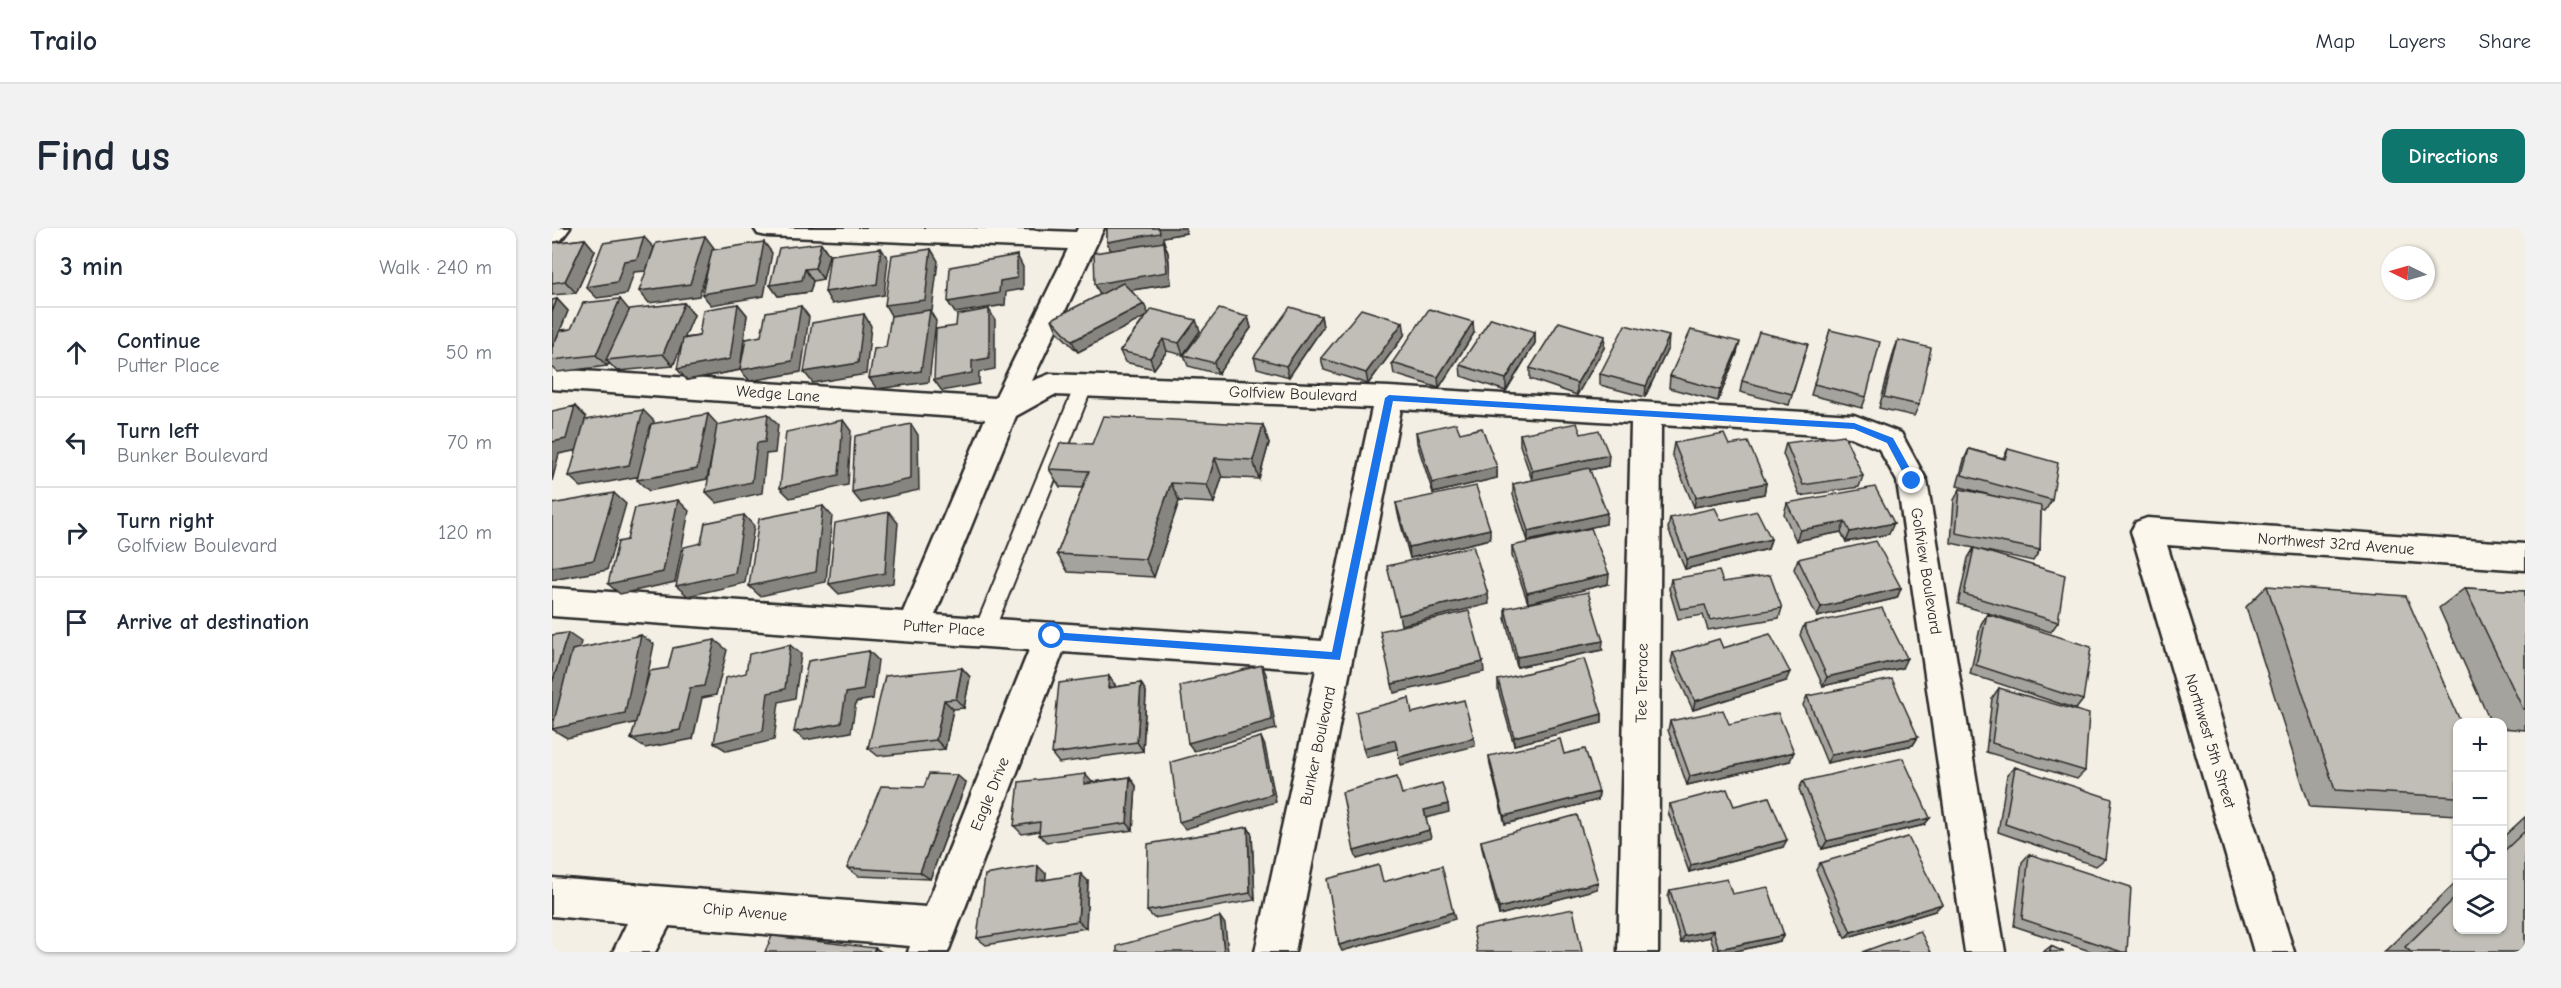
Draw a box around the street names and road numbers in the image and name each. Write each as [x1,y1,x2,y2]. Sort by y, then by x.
street label: Wedge Lane [735,382,821,406]
street label: Golfview Boulevard [1229,383,1357,405]
street label: Golfview Boulevard [1907,506,1945,636]
street label: Northwest 32rd Avenue [2257,530,2415,558]
street label: Putter Place [902,616,986,640]
street label: Tee Terrace [1632,643,1652,723]
street label: Northwest 5th Street [2181,672,2239,811]
street label: Bunker Boulevard [1297,685,1339,807]
street label: Eagle Drive [967,755,1013,833]
street label: Chip Avenue [702,899,788,925]

